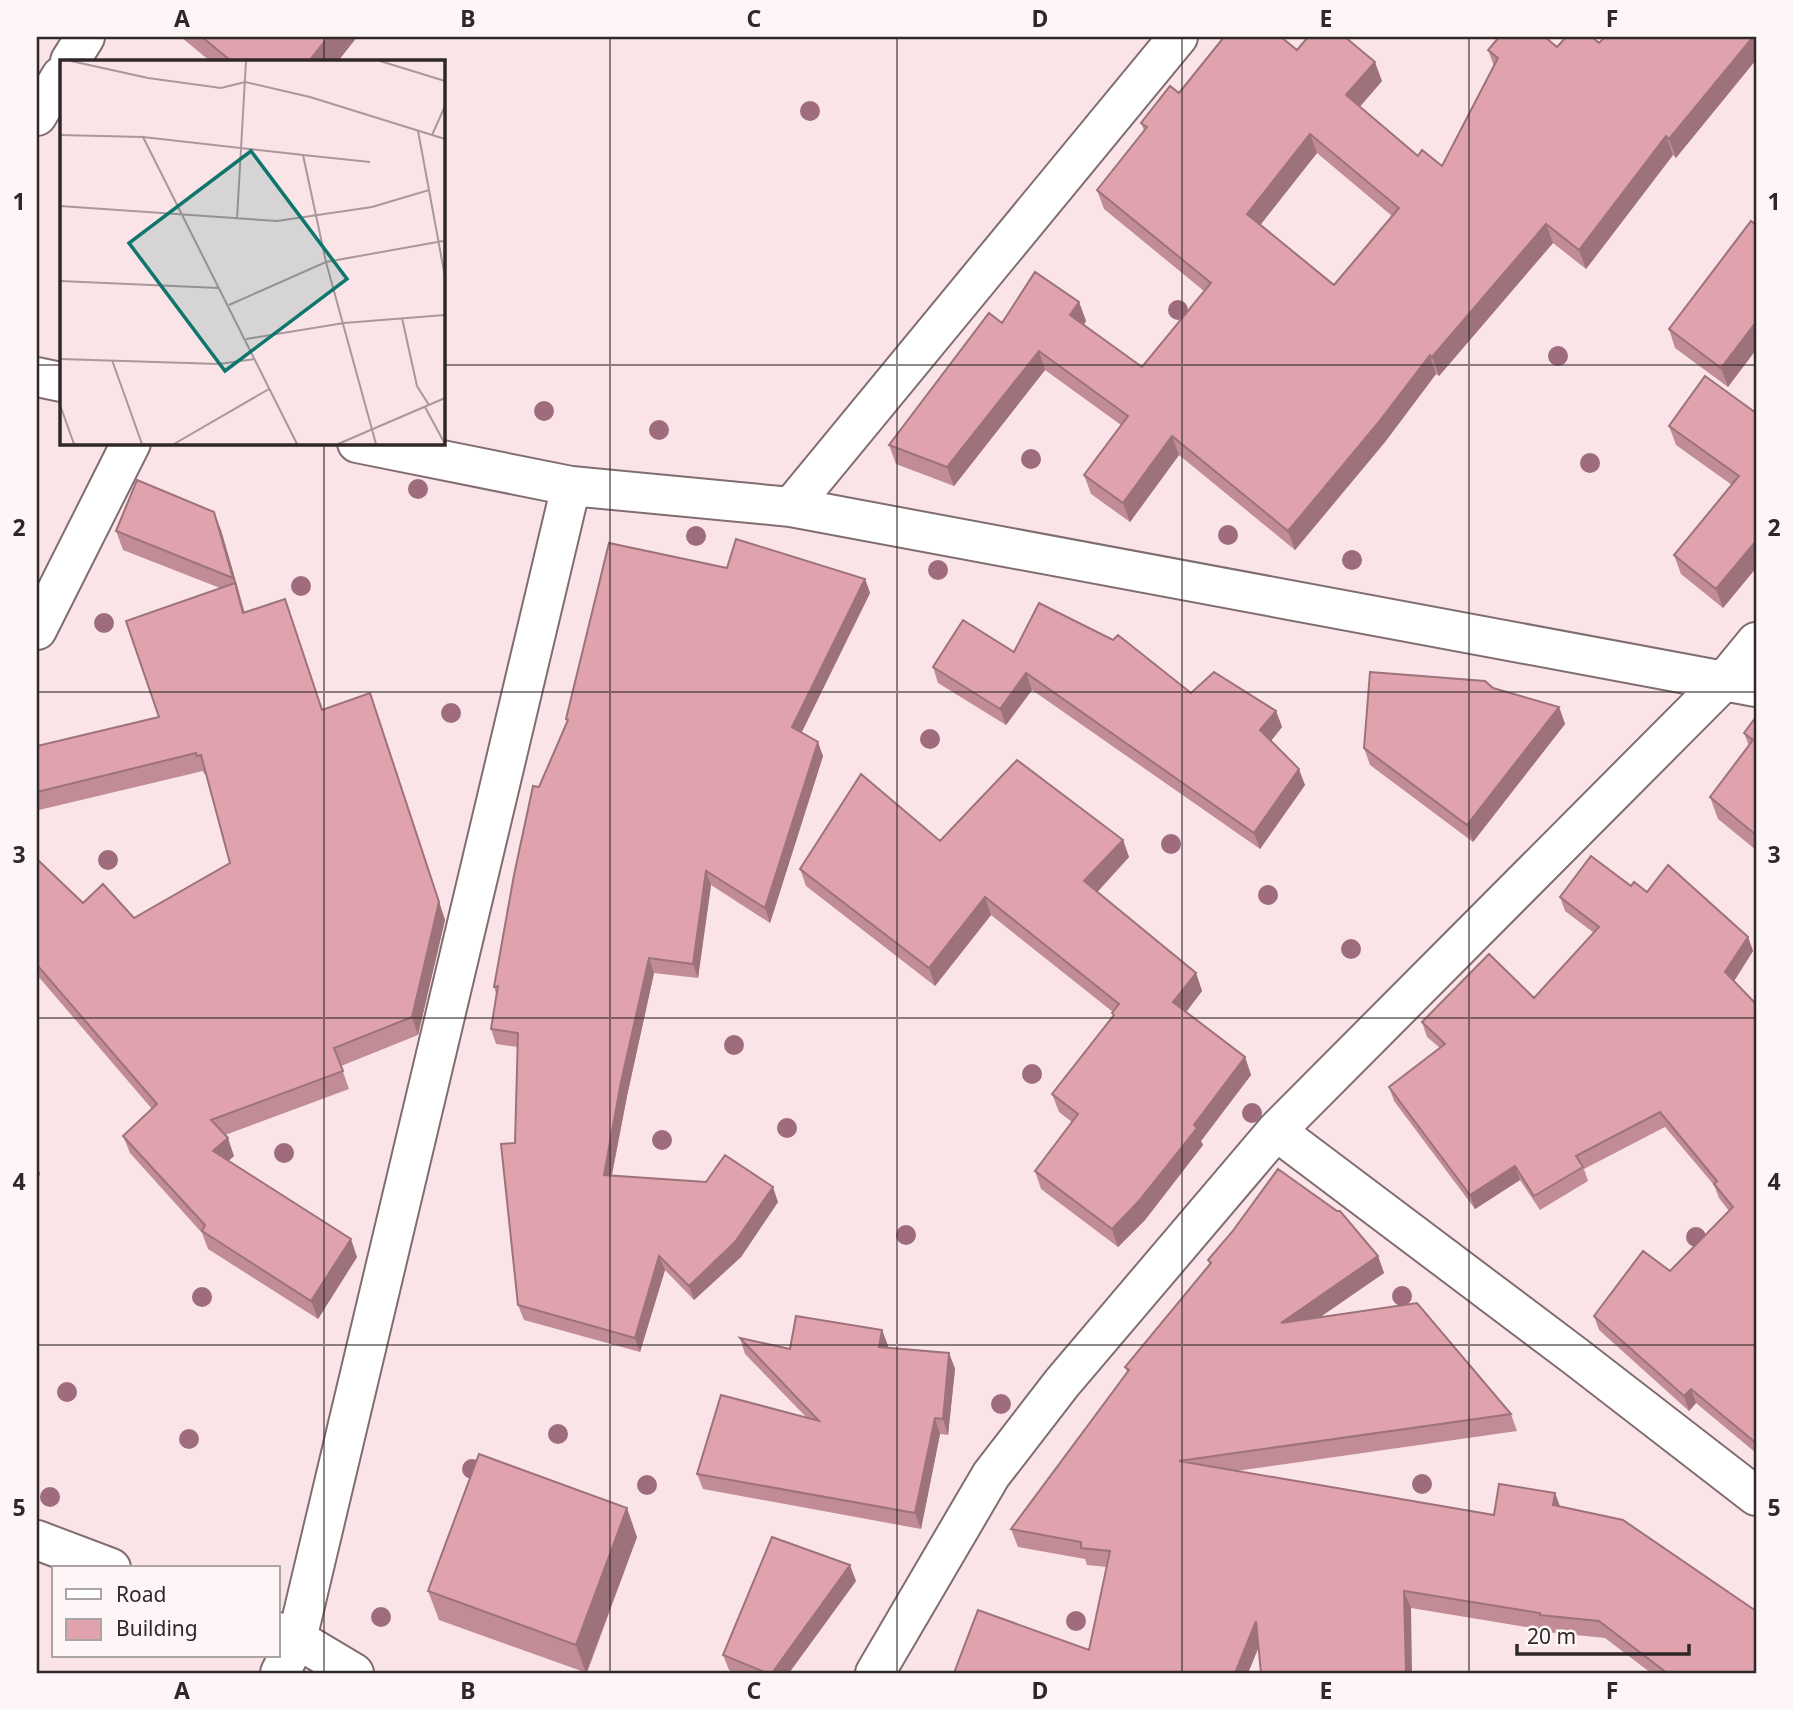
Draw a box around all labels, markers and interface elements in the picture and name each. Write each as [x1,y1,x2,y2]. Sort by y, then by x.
text: A [174,2,190,34]
text: B [460,2,476,34]
text: C [747,2,762,34]
text: D [1032,2,1048,34]
text: E [1320,2,1332,34]
text: F [1606,2,1618,34]
inset map [60,60,444,444]
text: 1 [12,185,26,217]
text: 1 [1767,185,1781,217]
text: 2 [12,511,26,543]
text: 2 [1767,511,1781,543]
text: 3 [12,838,26,870]
text: 3 [1767,838,1781,870]
text: 4 [12,1165,26,1197]
text: 4 [1767,1165,1781,1197]
text: 5 [12,1491,26,1523]
text: 5 [1767,1491,1781,1523]
legend [52,1566,280,1658]
text: Road [116,1580,166,1608]
scale bar [1517,1612,1688,1656]
text: Building [116,1614,198,1642]
text: 20 m [1527,1622,1576,1650]
text: A [174,1674,190,1706]
text: B [460,1674,476,1706]
text: C [747,1674,762,1706]
text: D [1032,1674,1048,1706]
text: E [1320,1674,1332,1706]
text: F [1606,1674,1618,1706]

